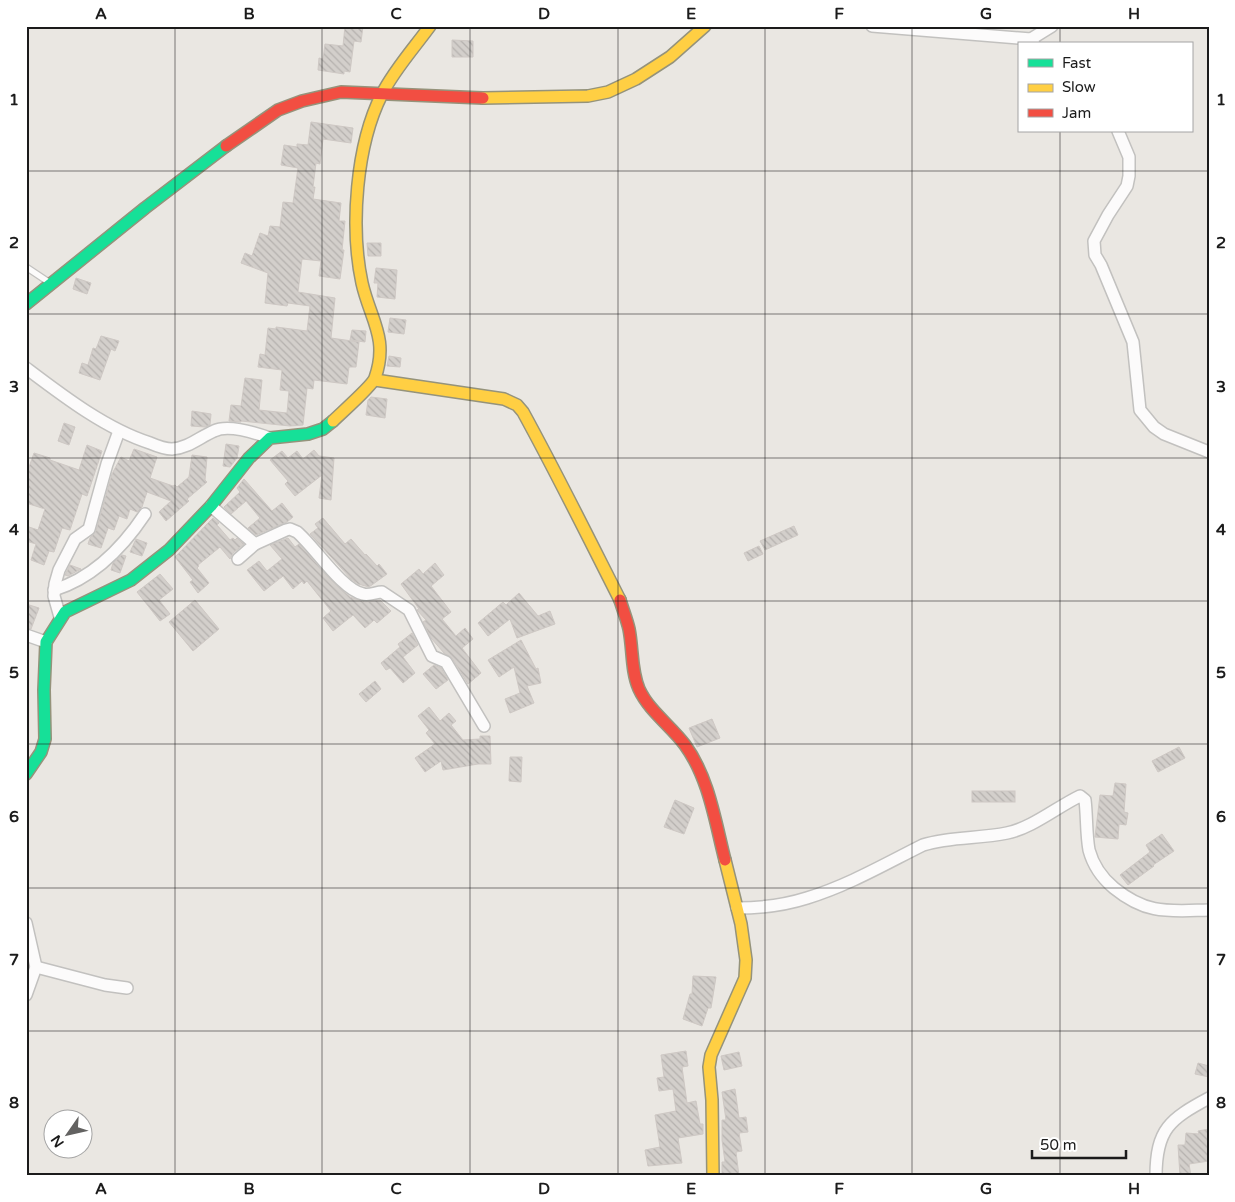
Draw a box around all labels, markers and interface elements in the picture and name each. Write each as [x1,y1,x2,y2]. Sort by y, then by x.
text: A [95,4,107,24]
text: B [243,4,255,24]
text: C [390,4,402,24]
text: D [538,4,550,24]
text: E [686,4,696,24]
text: F [834,4,844,24]
text: G [980,4,992,24]
text: H [1128,4,1140,24]
legend [1018,42,1192,132]
text: Fast [1062,54,1092,72]
text: Slow [1062,78,1096,96]
text: 1 [9,90,19,110]
text: 1 [1216,90,1226,110]
text: Jam [1062,104,1091,122]
text: 2 [9,233,19,253]
text: 2 [1216,233,1226,253]
text: 3 [9,377,19,397]
text: 3 [1216,377,1226,397]
text: 4 [9,520,19,540]
text: 4 [1216,520,1226,540]
text: 5 [9,663,19,683]
text: 5 [1216,663,1226,683]
text: 6 [9,807,19,827]
text: 6 [1216,807,1226,827]
text: 7 [9,950,19,970]
text: 7 [1216,950,1226,970]
text: 8 [9,1093,19,1113]
text: 8 [1216,1093,1226,1113]
north arrow [42,1110,92,1160]
scale bar [1032,1127,1126,1159]
text: N [47,1132,68,1150]
text: 50 m [1040,1136,1077,1154]
text: A [95,1179,107,1199]
text: B [243,1179,255,1199]
text: C [390,1179,402,1199]
text: D [538,1179,550,1199]
text: E [686,1179,696,1199]
text: F [834,1179,844,1199]
text: G [980,1179,992,1199]
text: H [1128,1179,1140,1199]

